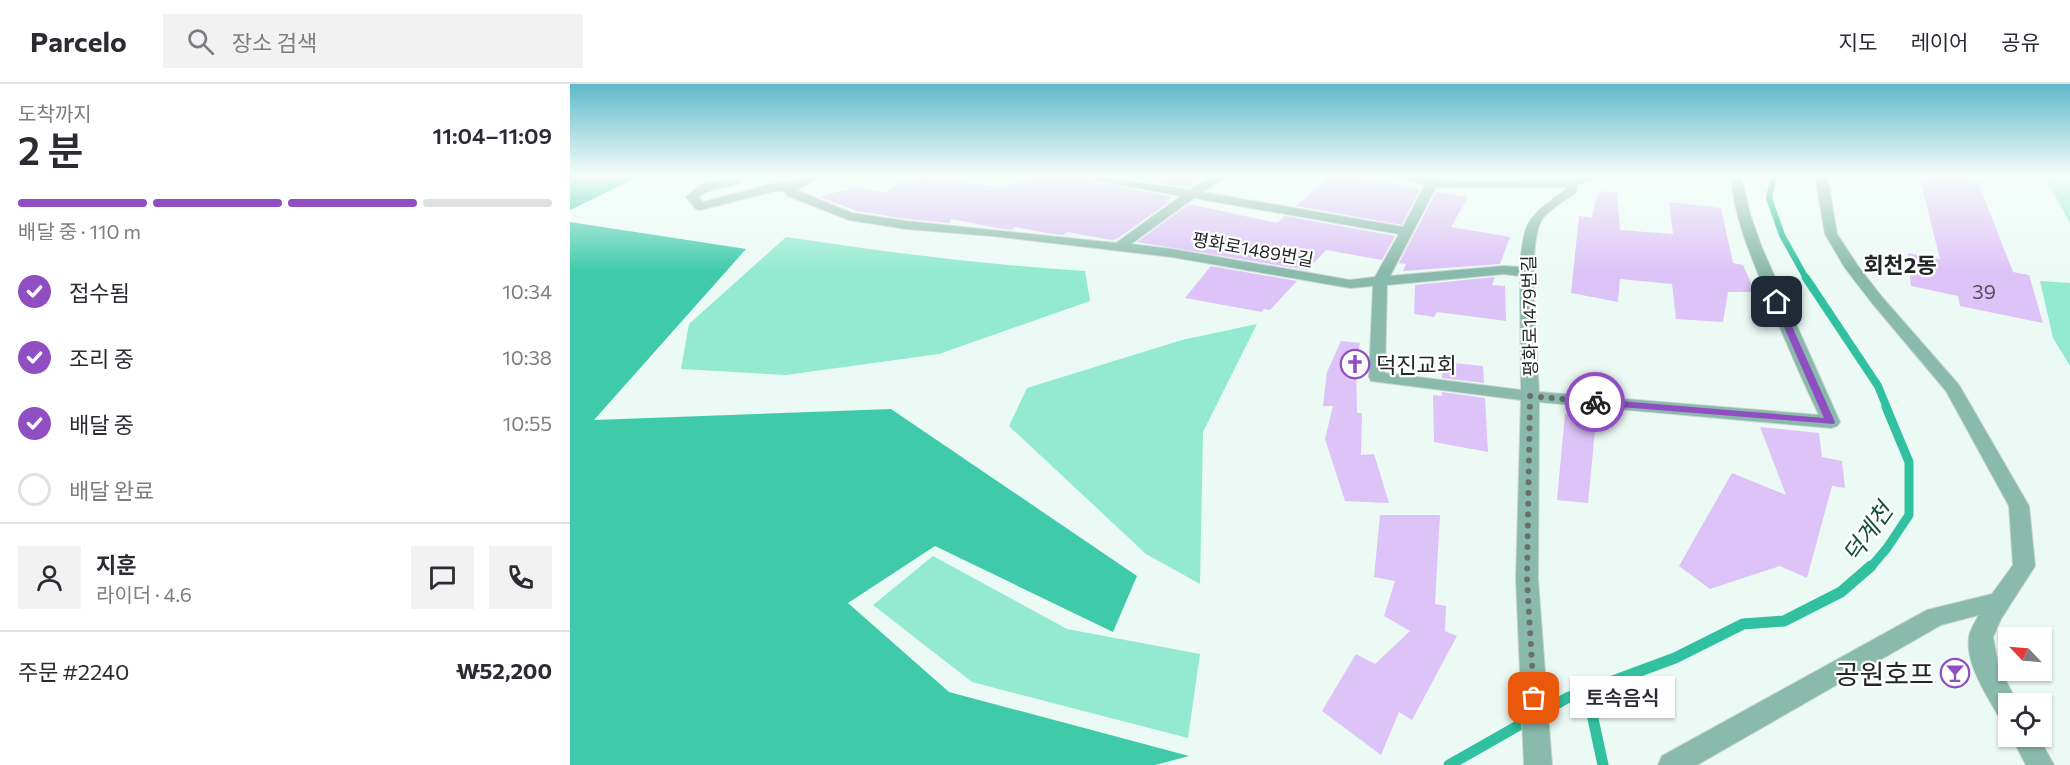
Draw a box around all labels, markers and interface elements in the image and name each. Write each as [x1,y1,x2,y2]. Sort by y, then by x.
search box [163,14,583,68]
text: Parcelo [30,24,127,58]
icon: search [184,25,217,58]
text: 장소 검색 [232,29,317,56]
text: 지도 [1839,29,1877,54]
text: 레이어 [1910,29,1968,54]
text: 공유 [2001,29,2040,54]
text: 도착까지 [18,101,92,125]
text: 11:04–11:09 [432,122,552,149]
text: 2 분 [18,125,83,173]
text: 배달 중 · 110 m [18,219,141,243]
street label: 평화로1489번길 [1190,227,1316,271]
district label: 회천2동 [1863,251,1937,278]
street label: 평화로1479번길 [1517,255,1541,377]
icon: check [18,275,51,308]
pin [1751,276,1802,327]
text: 접수됨 [69,279,130,306]
text: 10:34 [502,279,552,303]
house number: 39 [1972,279,1996,303]
icon: home [1760,285,1793,318]
icon: check [18,341,51,374]
text: 조리 중 [69,345,134,372]
text: 10:38 [502,345,552,369]
church icon: 덕진교회 [1339,348,1371,380]
place label: 덕진교회 [1376,351,1457,378]
courier [1565,372,1625,432]
icon: bike [1579,386,1612,419]
icon: check [18,407,51,440]
text: 배달 중 [69,411,134,438]
text: 10:55 [503,411,552,435]
text: 배달 완료 [69,477,154,504]
water label: 덕계천 [1836,494,1900,567]
button: person [18,546,81,609]
button: chat [411,546,474,609]
button: phone [489,546,552,609]
text: 지훈 [96,551,136,578]
text: 라이더 · 4.6 [96,582,192,606]
north arrow [1998,627,2052,681]
map controls [1998,627,2052,747]
text: ₩52,200 [456,657,552,684]
place label: 공원호프 [1835,657,1934,690]
bar icon: 공원호프 [1939,657,1971,689]
text: 주문 #2240 [18,658,129,685]
pin [1508,672,1559,723]
callout: 토속음식 [1570,677,1675,719]
icon: bag [1517,681,1550,714]
text: 토속음식 [1586,685,1659,709]
button: locate [1998,693,2052,747]

